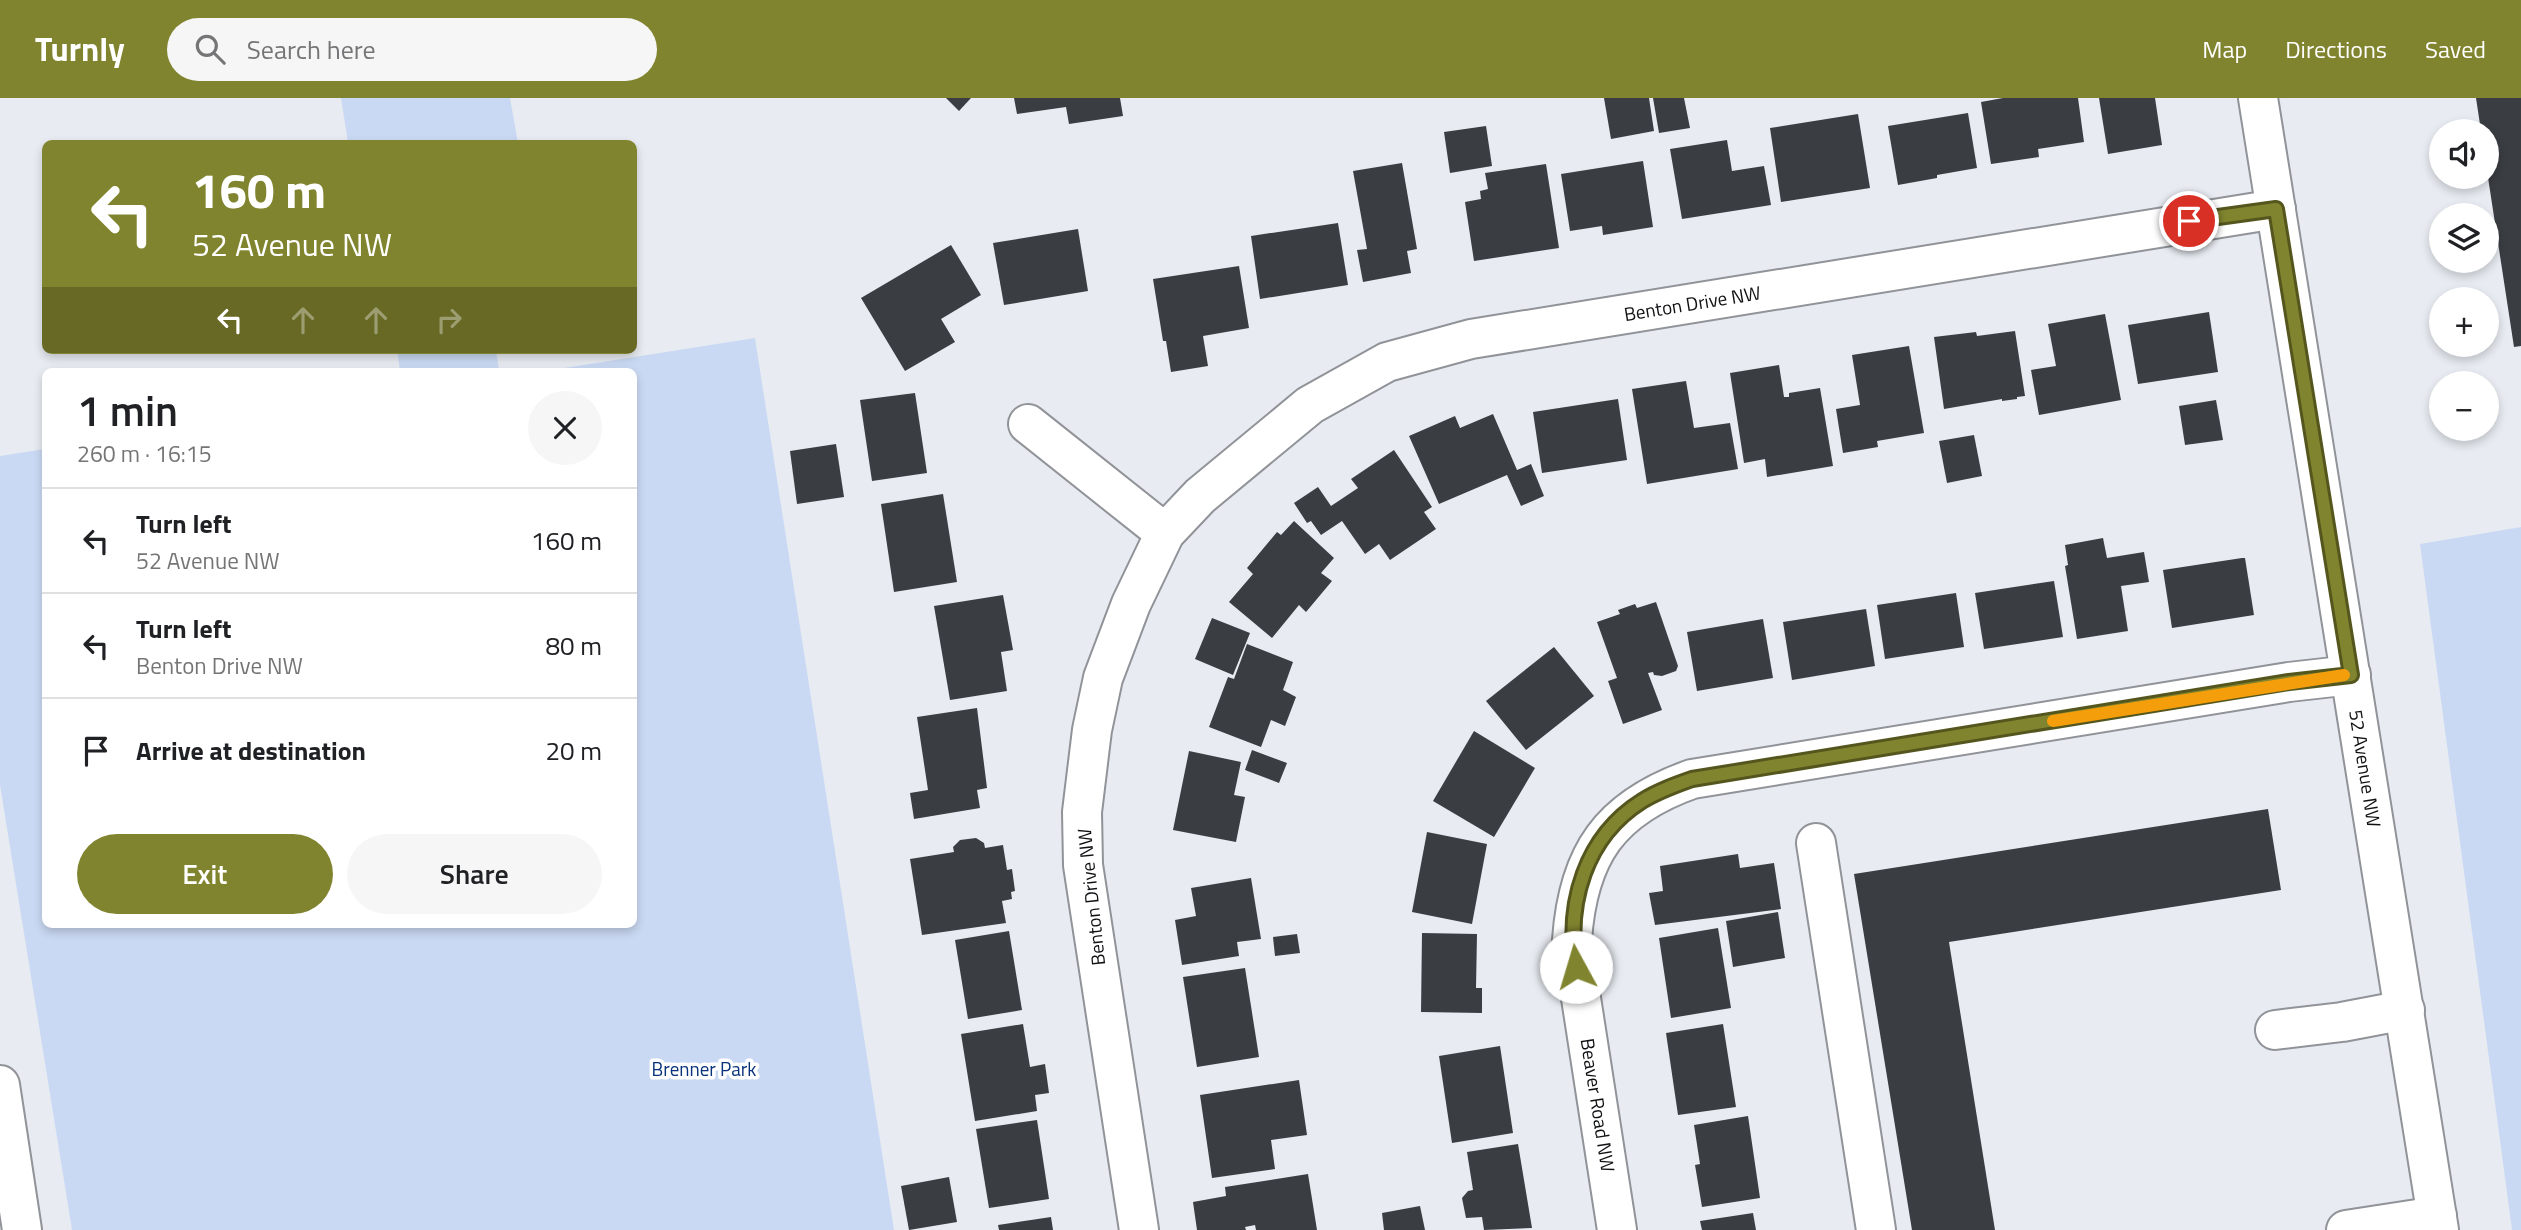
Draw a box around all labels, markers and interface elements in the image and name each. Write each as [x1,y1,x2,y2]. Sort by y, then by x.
search box [167,18,657,81]
text: Turnly [35,24,125,74]
icon: search [191,30,229,68]
text: Search here [247,30,376,69]
text: Map [2202,31,2247,67]
text: Directions [2285,31,2387,67]
text: Saved [2425,31,2486,67]
map controls [2429,119,2499,441]
button: sound [2429,119,2499,189]
text: 160 m [192,152,326,227]
icon: left [77,168,168,259]
pin [2159,191,2219,251]
icon: arrive [2170,202,2208,240]
button: layers [2429,203,2499,273]
text: 52 Avenue NW [192,220,392,268]
street label: Benton Drive NW [1622,277,1763,328]
button: + [2429,287,2499,357]
icon: left [211,301,249,339]
icon: ahead [284,301,322,339]
icon: ahead [357,301,395,339]
icon: right [430,301,468,339]
button: − [2429,371,2499,441]
text: 1 min [77,378,178,442]
button: close [528,391,602,465]
text: 260 m · 16:15 [77,436,212,471]
text: Turn left [136,504,231,543]
text: 160 m [531,521,602,560]
icon: left [77,522,115,560]
text: 52 Avenue NW [136,543,280,578]
text: Turn left [136,609,231,648]
text: 80 m [545,626,602,665]
icon: left [77,627,115,665]
text: Benton Drive NW [136,648,303,683]
street label: 52 Avenue NW [2342,707,2389,830]
text: Arrive at destination [136,731,366,770]
text: 20 m [545,731,602,770]
icon: arrive [77,732,115,770]
street label: Benton Drive NW [1069,827,1112,967]
button: Exit [77,834,333,914]
button: Share [347,834,602,914]
position arrow [1539,930,1613,1004]
street label: Beaver Road NW [1574,1036,1623,1174]
park label: Brenner Park [652,1054,756,1083]

